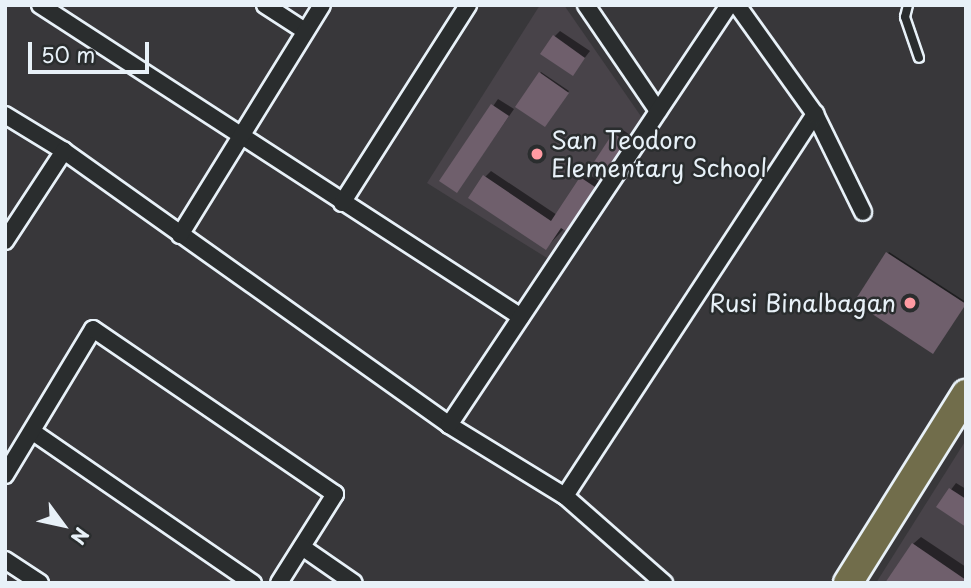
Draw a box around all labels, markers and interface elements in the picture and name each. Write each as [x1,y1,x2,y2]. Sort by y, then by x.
scale bar [32,28,152,72]
text: 50 m [41,38,95,70]
place label: San Teodoro Elementary School [551,126,767,182]
marker: San Teodoro Elementary School [529,146,545,162]
place label: Rusi Binalbagan [710,289,896,317]
marker: Rusi Binalbagan [902,295,918,311]
north arrow [28,490,98,560]
text: N [65,522,96,550]

